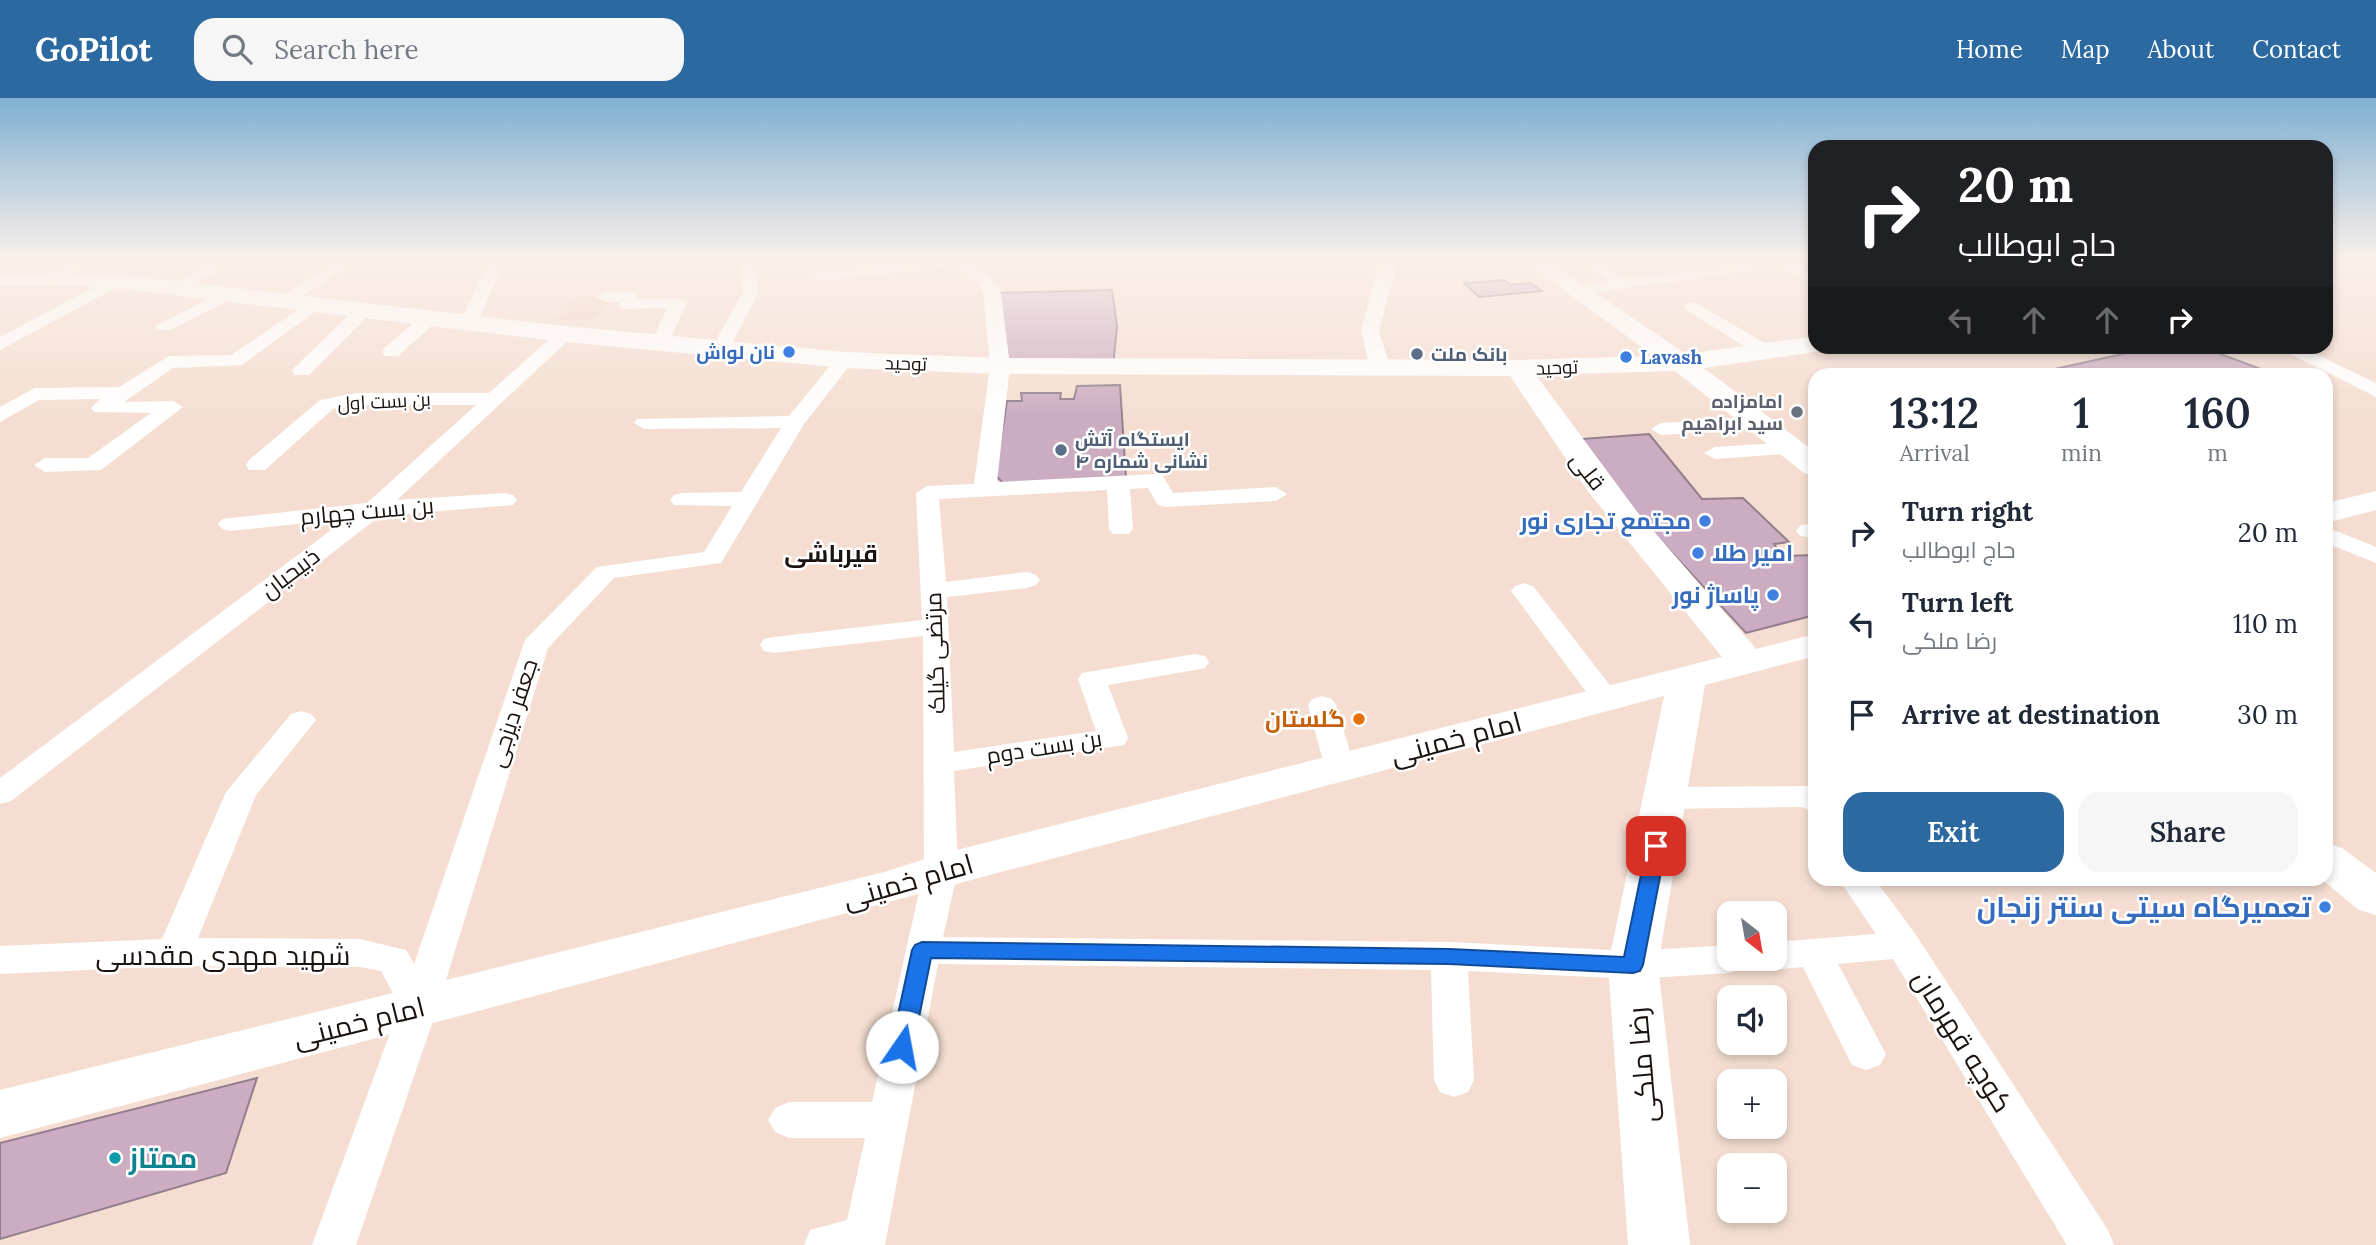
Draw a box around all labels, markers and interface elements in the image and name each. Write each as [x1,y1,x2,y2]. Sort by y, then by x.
search box [194,18,684,81]
text: GoPilot [35,28,152,70]
icon: search [218,30,256,68]
text: Search here [274,33,419,66]
text: Home [1956,34,2023,65]
text: Map [2061,34,2110,65]
text: About [2148,34,2214,65]
text: Contact [2252,34,2341,65]
text: 20 m [1958,153,2073,215]
icon: right [1843,168,1934,259]
text: حاج ابوطالب [1958,224,2116,265]
icon: left [1942,301,1980,339]
icon: ahead [2015,301,2053,339]
icon: ahead [2088,301,2126,339]
icon: right [2161,301,2199,339]
place label: نان لواش [696,340,775,364]
place label: بانک ملت [1431,342,1507,366]
marker: نان لواش [781,344,797,360]
place label: Lavash [1640,345,1703,369]
marker: بانک ملت [1409,346,1425,362]
marker: Lavash [1618,349,1634,365]
street label: توحید [884,350,928,376]
street label: توحید [1535,354,1579,380]
text: 13:12 [1890,386,1979,440]
text: 1 [2073,386,2090,440]
text: 160 [2184,386,2251,440]
street label: بن بست اول [337,387,431,415]
place label: امامزاده سید ابراهیم [1681,389,1783,437]
marker: امامزاده سید ابراهیم [1789,404,1805,420]
place label: ایستگاه آتش نشانی شماره ۴ [1075,427,1208,473]
text: Arrival [1899,438,1970,467]
text: min [2061,438,2102,467]
text: m [2207,438,2228,467]
marker: ایستگاه آتش نشانی شماره ۴ [1053,442,1069,458]
street label: قلی [1564,445,1613,496]
street label: بن بست چهارم [299,490,435,533]
text: Turn right [1902,495,2033,528]
place label: مجتمع تجارى نور [1519,506,1691,537]
marker: مجتمع تجارى نور [1697,513,1713,529]
icon: right [1843,514,1881,552]
text: 20 m [2238,516,2298,549]
text: حاج ابوطالب [1902,535,2016,564]
district label: قیرباشی [784,538,878,569]
place label: امیر طلا [1712,538,1793,567]
street label: ذبیحیان [254,541,325,604]
marker: امیر طلا [1690,545,1706,561]
place label: پاساژ نور [1671,580,1759,611]
text: Turn left [1902,586,2013,619]
marker: پاساژ نور [1765,587,1781,603]
street label: مرتضی گیلک [918,592,951,714]
icon: left [1843,605,1881,643]
text: 110 m [2233,607,2298,640]
text: رضا ملکی [1902,626,1997,655]
street label: جعفر دیزجی [481,655,544,771]
icon: arrive [1843,696,1881,734]
text: Arrive at destination [1902,698,2160,731]
text: 30 m [2237,698,2298,731]
street label: امام خمینی [1386,703,1526,775]
place label: گلستان [1265,704,1345,733]
marker: گلستان [1351,711,1367,727]
street label: بن بست دوم [984,723,1104,772]
button: Exit [1843,792,2064,872]
button: Share [2078,792,2298,872]
pin [1626,816,1686,876]
icon: arrive [1637,827,1675,865]
street label: امام خمینی [838,845,978,919]
place label: تعمیرگاه سیتی سنتر زنجان [1977,889,2312,925]
marker: تعمیرگاه سیتی سنتر زنجان [2317,899,2333,915]
north arrow [1717,901,1787,971]
map controls [1717,901,1787,1223]
street label: شهید مهدی مقدسی [96,937,350,973]
street label: کوچه قهرمان [1904,963,2021,1120]
button: sound [1717,985,1787,1055]
street label: امام خمینی [289,988,429,1058]
street label: رضا ملکی [1619,1006,1665,1124]
position arrow [865,1010,939,1084]
button: + [1717,1069,1787,1139]
place label: ممتاز [128,1140,197,1176]
marker: ممتاز [107,1150,123,1166]
button: − [1717,1153,1787,1223]

